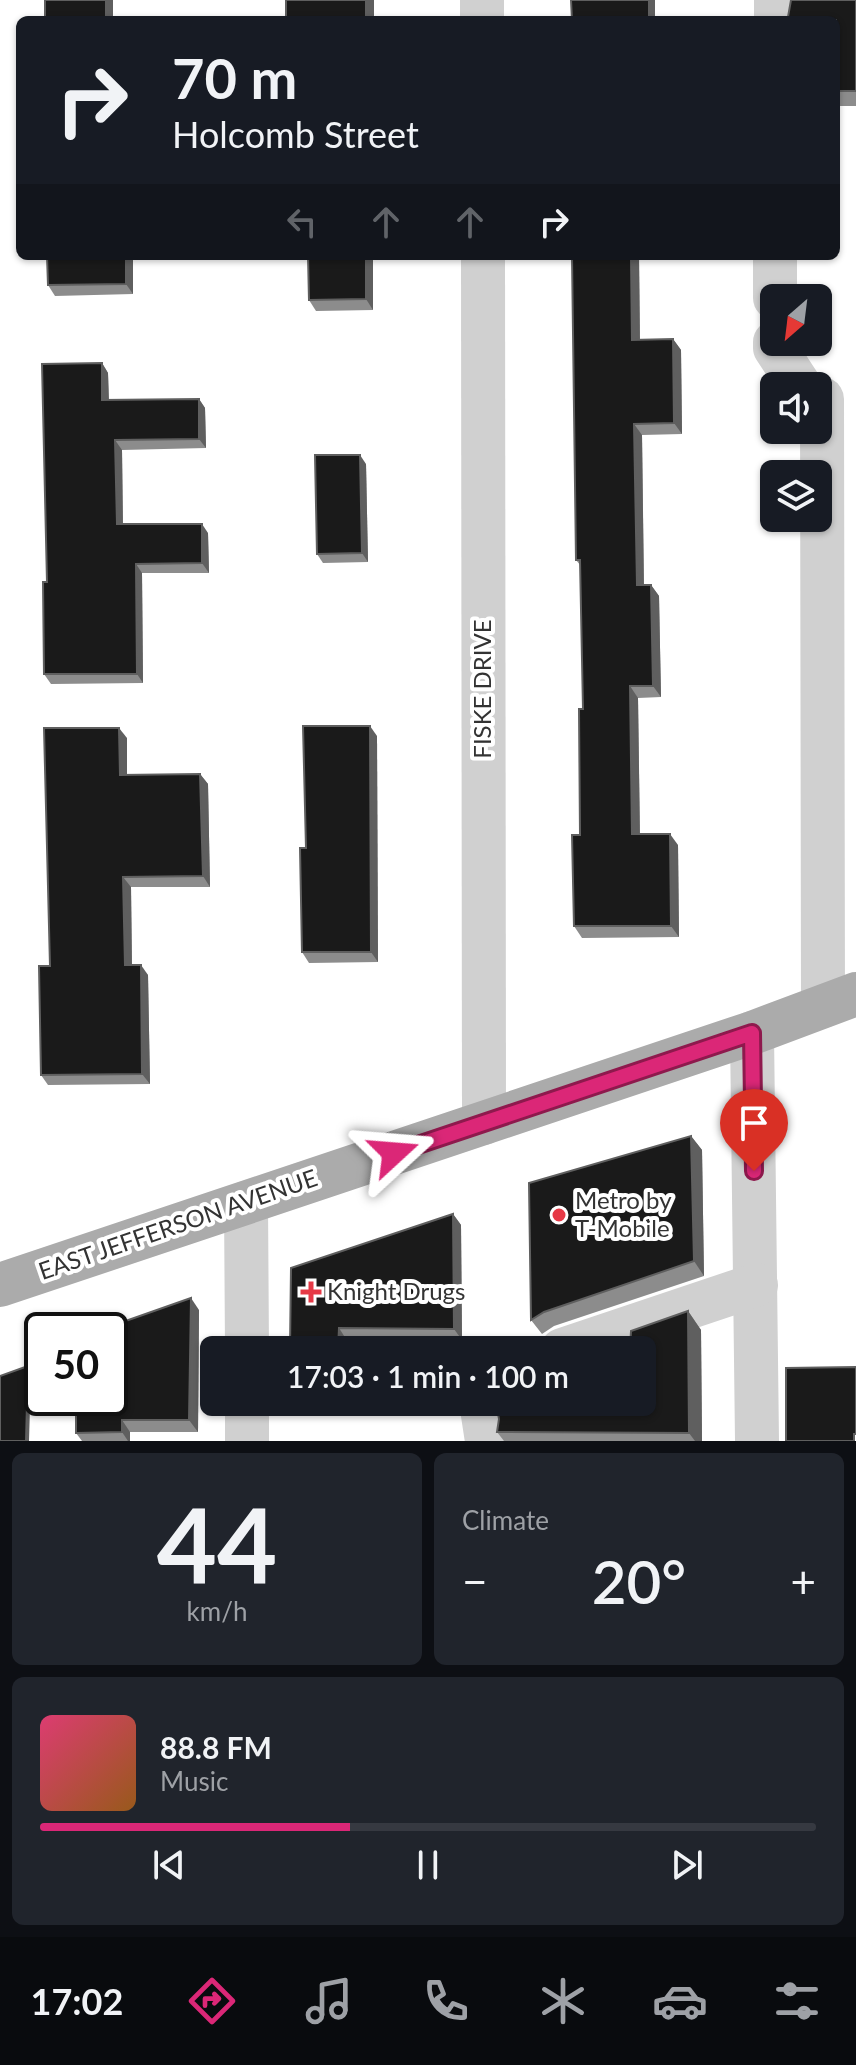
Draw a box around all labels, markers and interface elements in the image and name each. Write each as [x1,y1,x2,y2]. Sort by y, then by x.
text: 70 m [172,44,297,111]
icon: right [40,48,144,152]
text: Holcomb Street [172,112,419,156]
icon: left [280,200,324,244]
icon: ahead [364,200,408,244]
icon: ahead [448,200,492,244]
icon: right [532,200,576,244]
north arrow [760,284,832,356]
map controls [760,284,832,532]
button: sound [760,372,832,444]
button: layers [760,460,832,532]
street label: FISKE DRIVE [467,619,496,759]
pin [720,1089,788,1171]
icon: arrive [732,1101,776,1145]
position arrow [352,1111,436,1195]
street label: EAST JEFFERSON AVENUE [34,1162,321,1285]
place label: Metro by T-Mobile [575,1185,672,1242]
marker: Metro by T-Mobile [550,1206,568,1224]
place label: Knight Drugs [327,1276,466,1305]
marker: Knight Drugs [302,1283,320,1301]
speed limit sign: 50 [24,1312,128,1416]
text: 17:03 · 1 min · 100 m [287,1358,569,1394]
text: 44 [157,1480,277,1605]
text: Climate [462,1504,549,1536]
text: 20° [592,1545,686,1617]
text: − [462,1555,488,1607]
text: + [790,1555,816,1607]
text: km/h [187,1595,247,1627]
text: 88.8 FM [160,1729,272,1765]
text: Music [160,1765,228,1797]
icon: previous [147,1843,191,1887]
icon: pause [406,1843,450,1887]
icon: next [665,1843,709,1887]
icon: directions [184,1973,240,2029]
icon: music [301,1973,357,2029]
icon: phone [418,1973,474,2029]
icon: climate [535,1973,591,2029]
icon: car [652,1973,708,2029]
icon: filters [769,1973,825,2029]
text: 17:02 [31,1979,123,2023]

